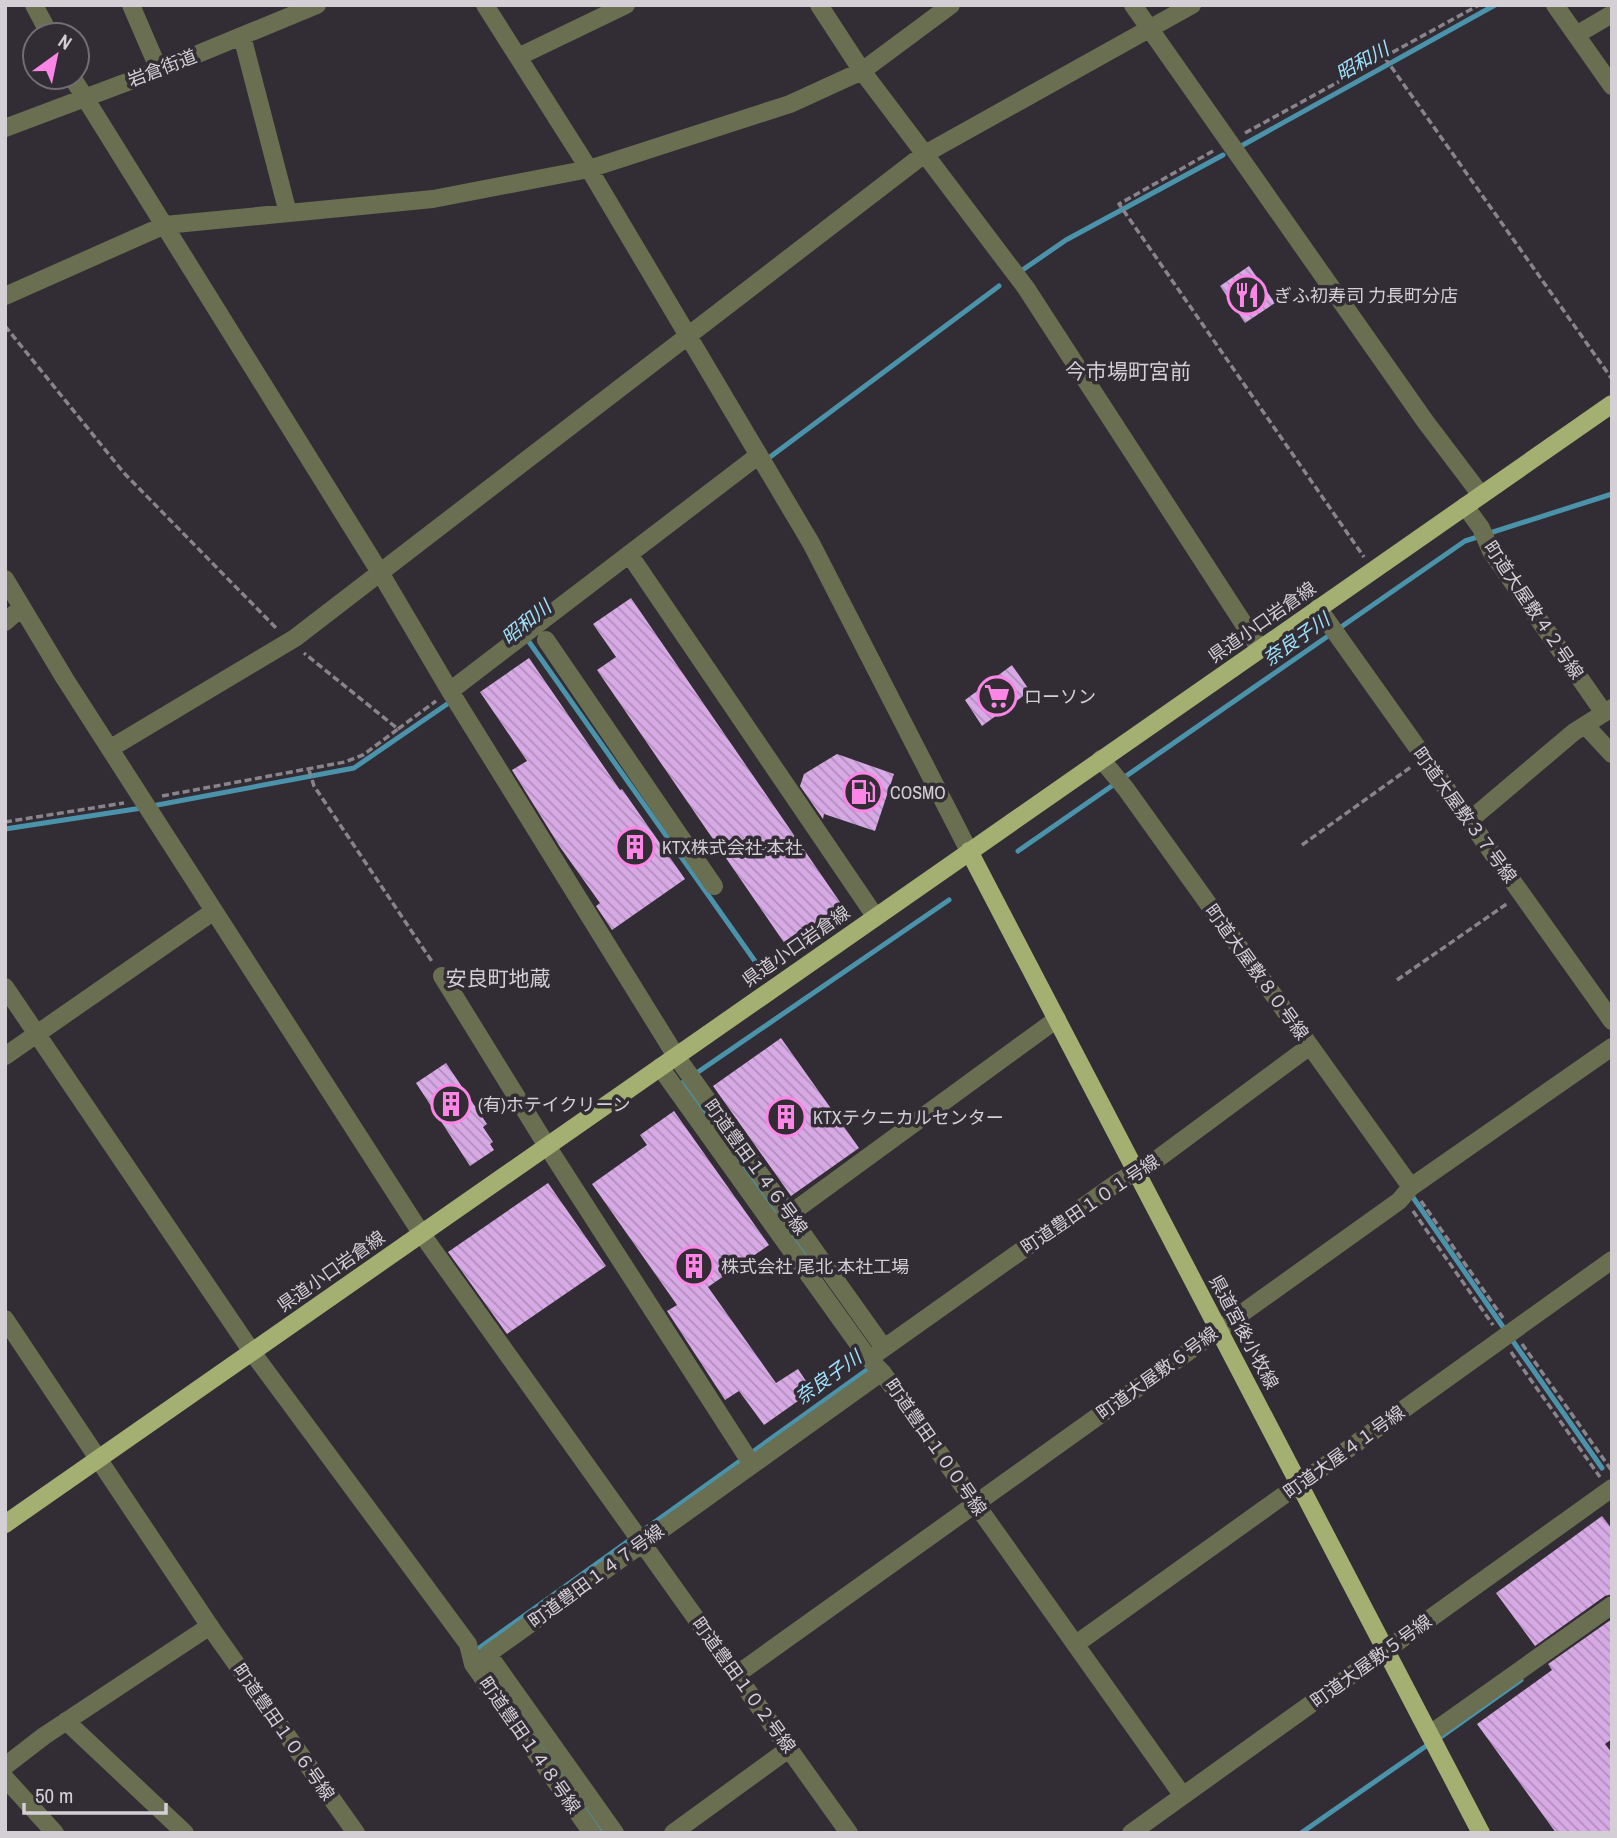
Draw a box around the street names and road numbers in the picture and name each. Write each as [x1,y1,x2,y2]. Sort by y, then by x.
street label: 岩倉街道 [124,43,200,93]
street label: 町道大屋敷４２号線 [1478,536,1590,684]
street label: 県道小口岩倉線 [1203,576,1321,668]
street label: 町道大屋敷３７号線 [1407,742,1523,888]
street label: 町道大屋敷８０号線 [1199,899,1315,1045]
street label: 県道小口岩倉線 [737,900,855,992]
street label: 町道豊田１４６号線 [698,1094,814,1240]
street label: 町道豊田１０１号線 [1016,1148,1164,1260]
street label: 県道小口岩倉線 [272,1225,390,1317]
street label: 県道宮後小牧線 [1203,1271,1285,1393]
street label: 町道大屋敷６号線 [1091,1321,1223,1425]
street label: 町道豊田１００号線 [879,1373,993,1521]
street label: 町道大屋４１号線 [1278,1400,1410,1504]
street label: 町道豊田１４７号線 [523,1518,669,1634]
street label: 町道大屋敷５号線 [1305,1609,1437,1713]
street label: 町道豊田１０２号線 [686,1612,802,1758]
street label: 町道豊田１０６号線 [227,1658,341,1806]
street label: 町道豊田１４８号線 [473,1671,587,1819]

